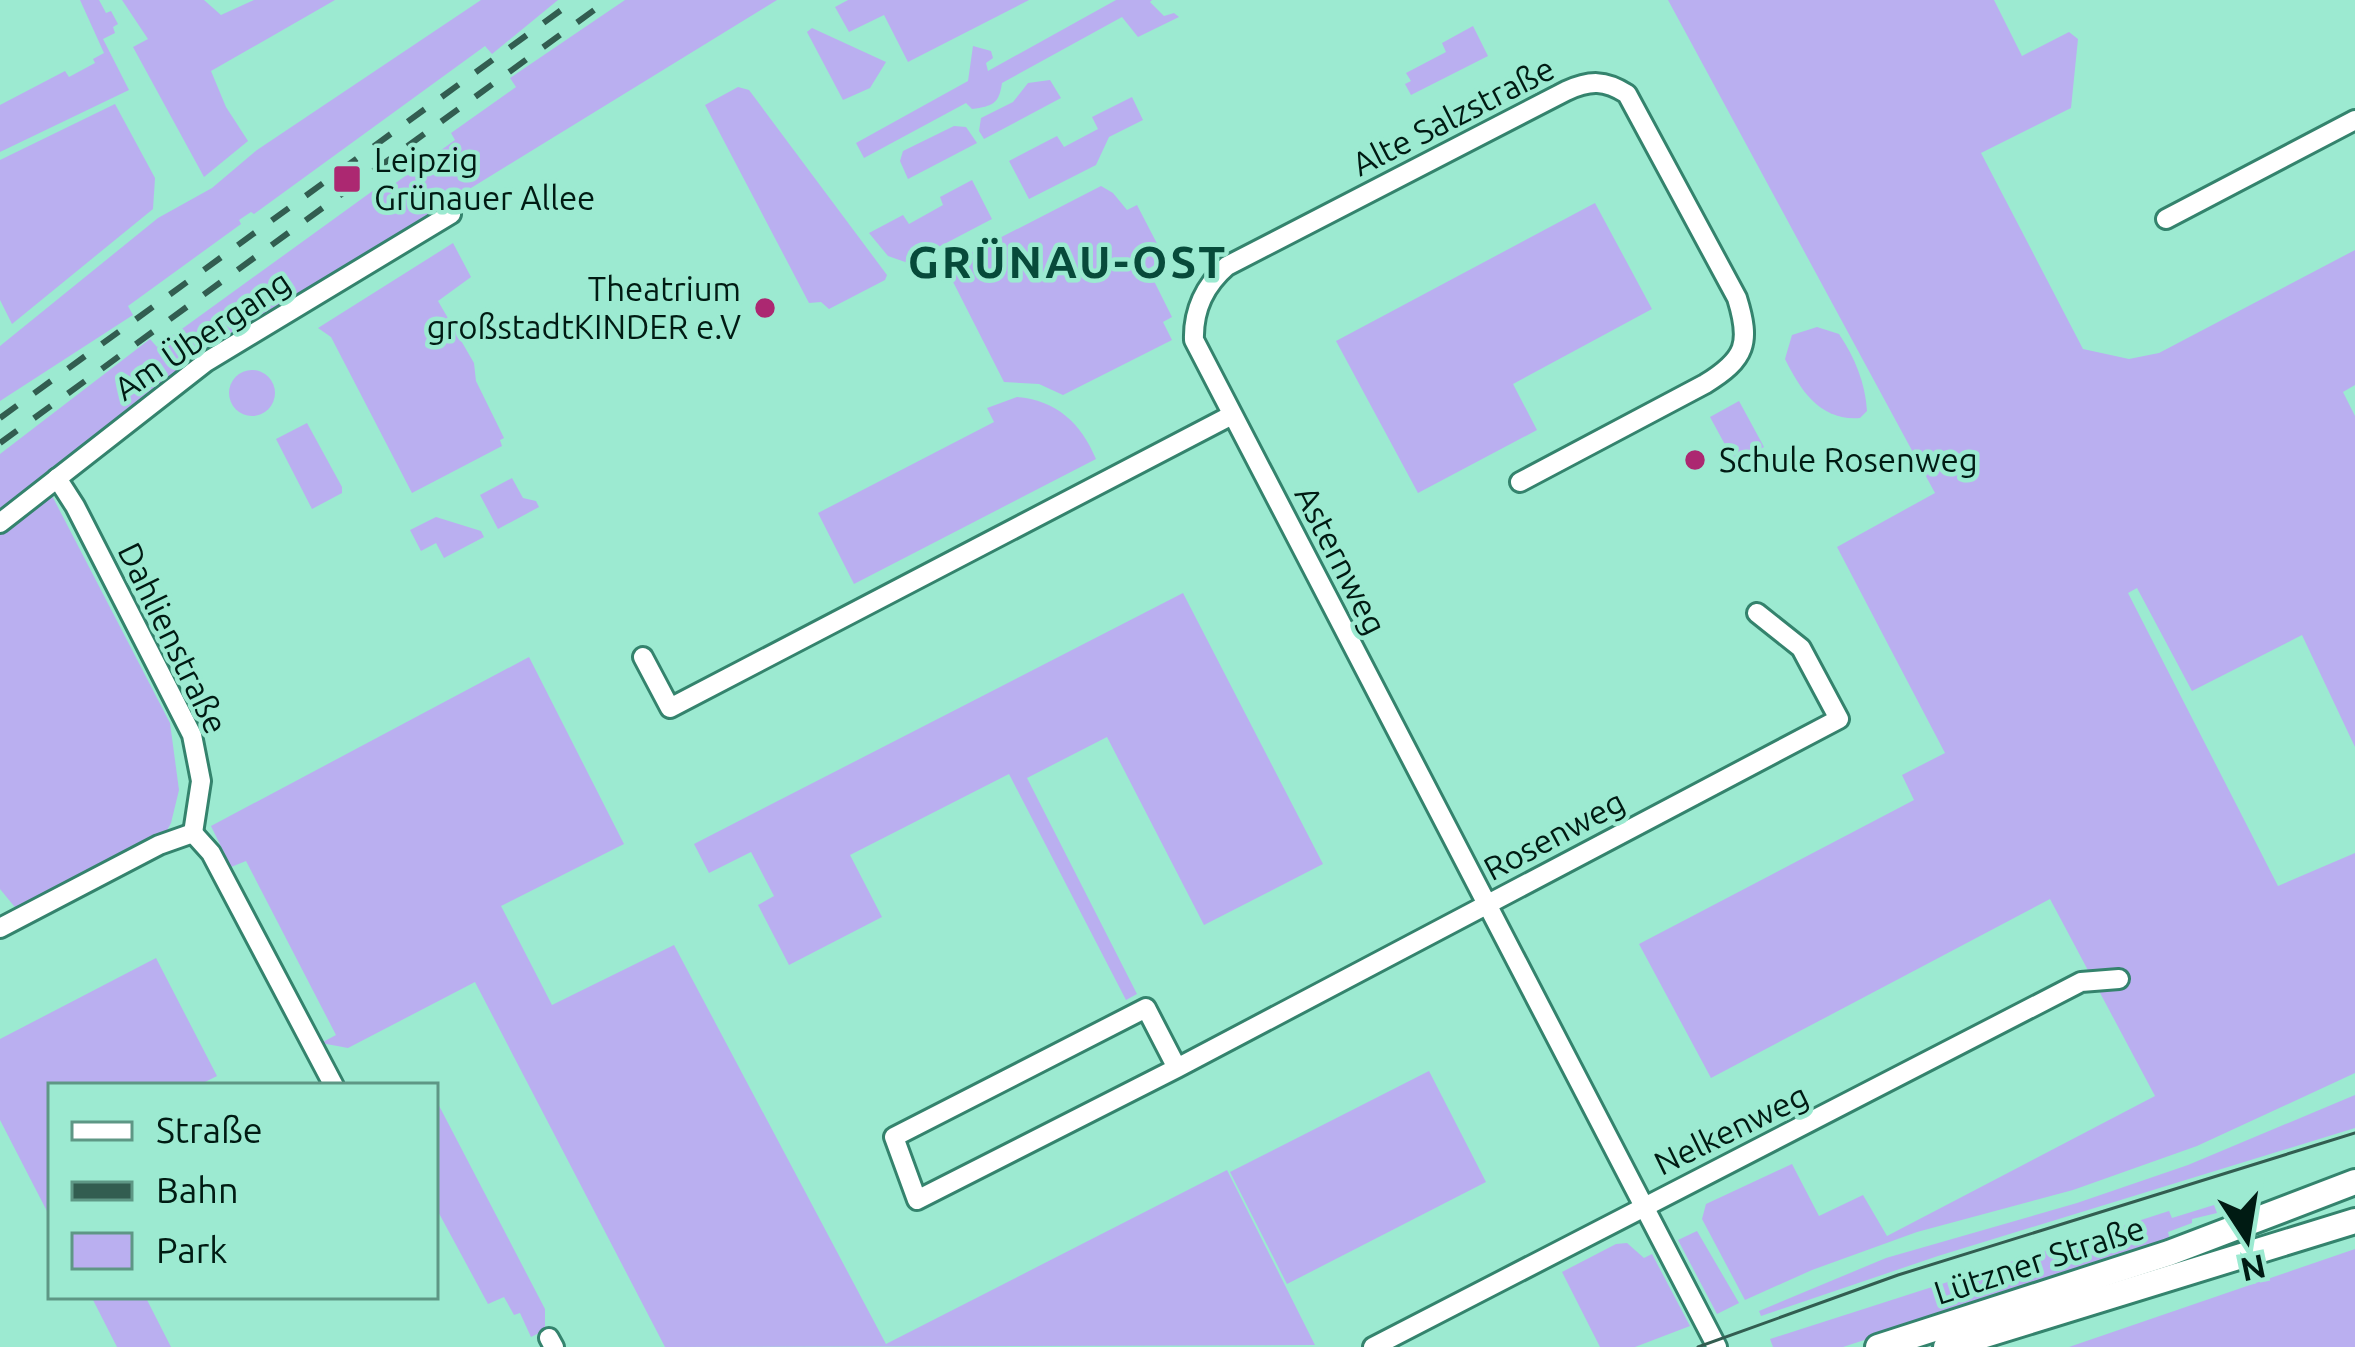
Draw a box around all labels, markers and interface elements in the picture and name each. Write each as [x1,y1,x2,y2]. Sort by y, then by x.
street label: Alte Salzstraße [1346,49,1560,182]
place label: Leipzig Grünauer Allee [374,141,595,216]
marker: Leipzig Grünauer Allee [331,163,363,195]
district label: GRÜNAU-OST [908,236,1228,287]
street label: Am Übergang [107,262,297,407]
place label: Theatrium großstadtKINDER e.V [427,270,741,345]
marker: Theatrium großstadtKINDER e.V [752,295,778,321]
place label: Schule Rosenweg [1719,441,1978,478]
marker: Schule Rosenweg [1682,447,1708,473]
street label: Asternweg [1288,479,1395,640]
street label: Dahlienstraße [111,536,236,739]
street label: Rosenweg [1477,782,1630,887]
street label: Nelkenweg [1648,1075,1814,1182]
legend [48,1083,438,1299]
text: Straße [156,1109,263,1150]
text: Bahn [156,1169,238,1210]
north arrow [2187,1179,2307,1299]
street label: Lützner Straße [1929,1208,2149,1311]
text: Park [156,1229,228,1270]
text: N [2237,1248,2269,1289]

